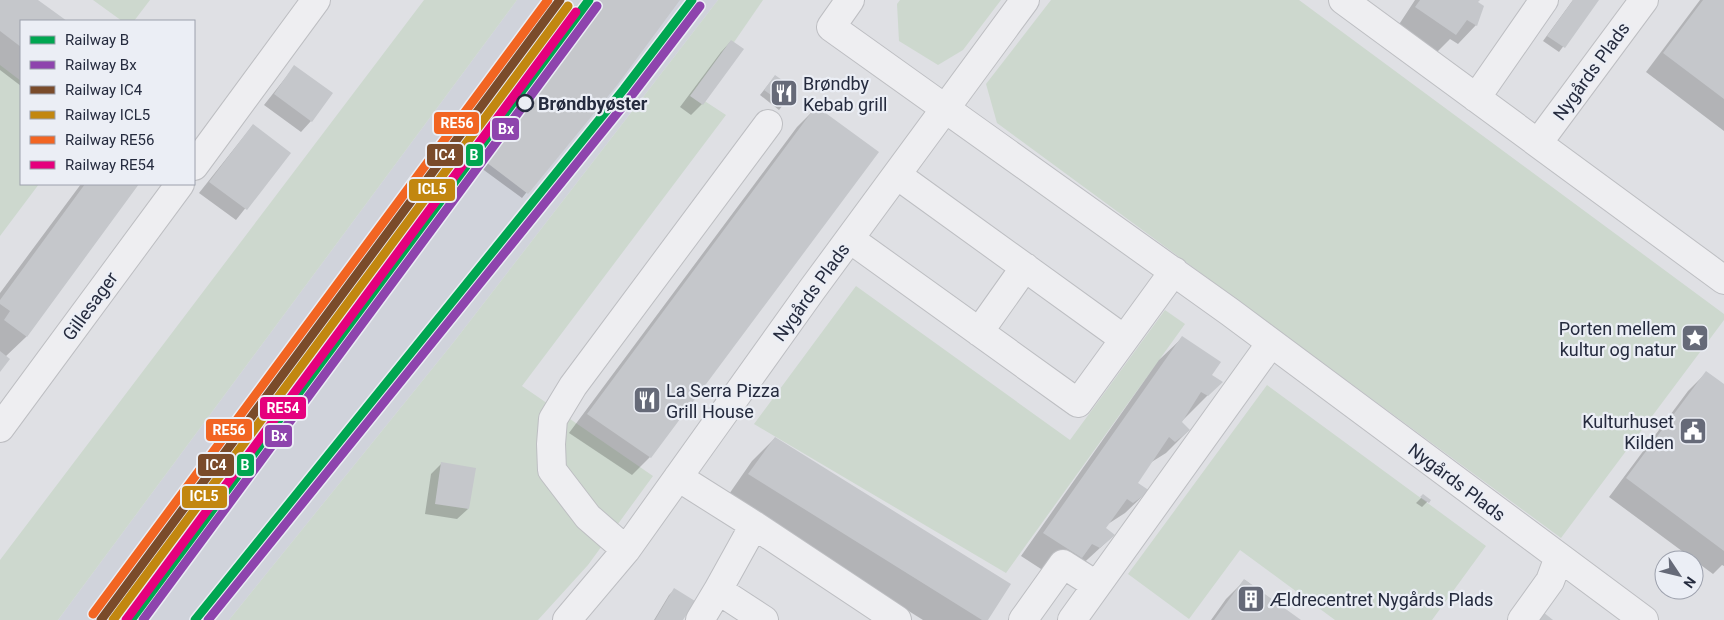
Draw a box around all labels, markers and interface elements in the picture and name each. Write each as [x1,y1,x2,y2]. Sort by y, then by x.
street label: Nygårds Plads [1548,18,1634,124]
legend [20,20,195,185]
text: Railway B [65,31,129,49]
text: Railway Bx [65,56,137,74]
place label: Brøndby Kebab grill [803,73,887,115]
restaurant icon: Brøndby Kebab grill [769,78,799,108]
text: Railway IC4 [65,81,143,99]
place label: Brøndbyøster [538,93,648,114]
marker: Brøndbyøster [516,94,534,112]
text: Railway ICL5 [65,106,150,124]
line badge: RE56 [433,111,480,135]
text: RE56 [441,115,473,131]
line badge: Bx [491,117,520,141]
text: Bx [498,121,515,137]
text: Railway RE56 [65,131,154,149]
line badge: IC4 [426,143,464,167]
line badge: B [465,143,484,167]
text: IC4 [434,147,456,163]
text: B [470,147,479,163]
text: Railway RE54 [65,156,155,174]
line badge: ICL5 [408,178,456,202]
text: ICL5 [418,181,446,197]
street label: Nygårds Plads [768,239,854,345]
street label: Gillesager [58,268,122,344]
place label: Porten mellem kultur og natur [1559,318,1676,360]
place icon: Porten mellem kultur og natur [1680,323,1710,353]
place label: La Serra Pizza Grill House [666,380,780,422]
restaurant icon: La Serra Pizza Grill House [632,385,662,415]
line badge: RE54 [259,396,307,420]
text: RE54 [267,400,299,416]
place label: Kulturhuset Kilden [1582,411,1674,453]
public building icon: Kulturhuset Kilden [1678,416,1708,446]
line badge: RE56 [205,418,253,442]
text: RE56 [213,422,245,438]
line badge: Bx [264,424,293,448]
text: Bx [271,428,288,444]
street label: Nygårds Plads [1404,439,1510,525]
line badge: IC4 [197,453,235,477]
line badge: B [236,453,255,477]
text: IC4 [205,457,227,473]
text: B [241,457,250,473]
line badge: ICL5 [181,485,228,509]
text: ICL5 [190,488,218,504]
north arrow [1654,550,1704,600]
text: N [1680,574,1699,591]
building icon: Ældrecentret Nygårds Plads [1236,584,1266,614]
place label: Ældrecentret Nygårds Plads [1269,589,1493,610]

